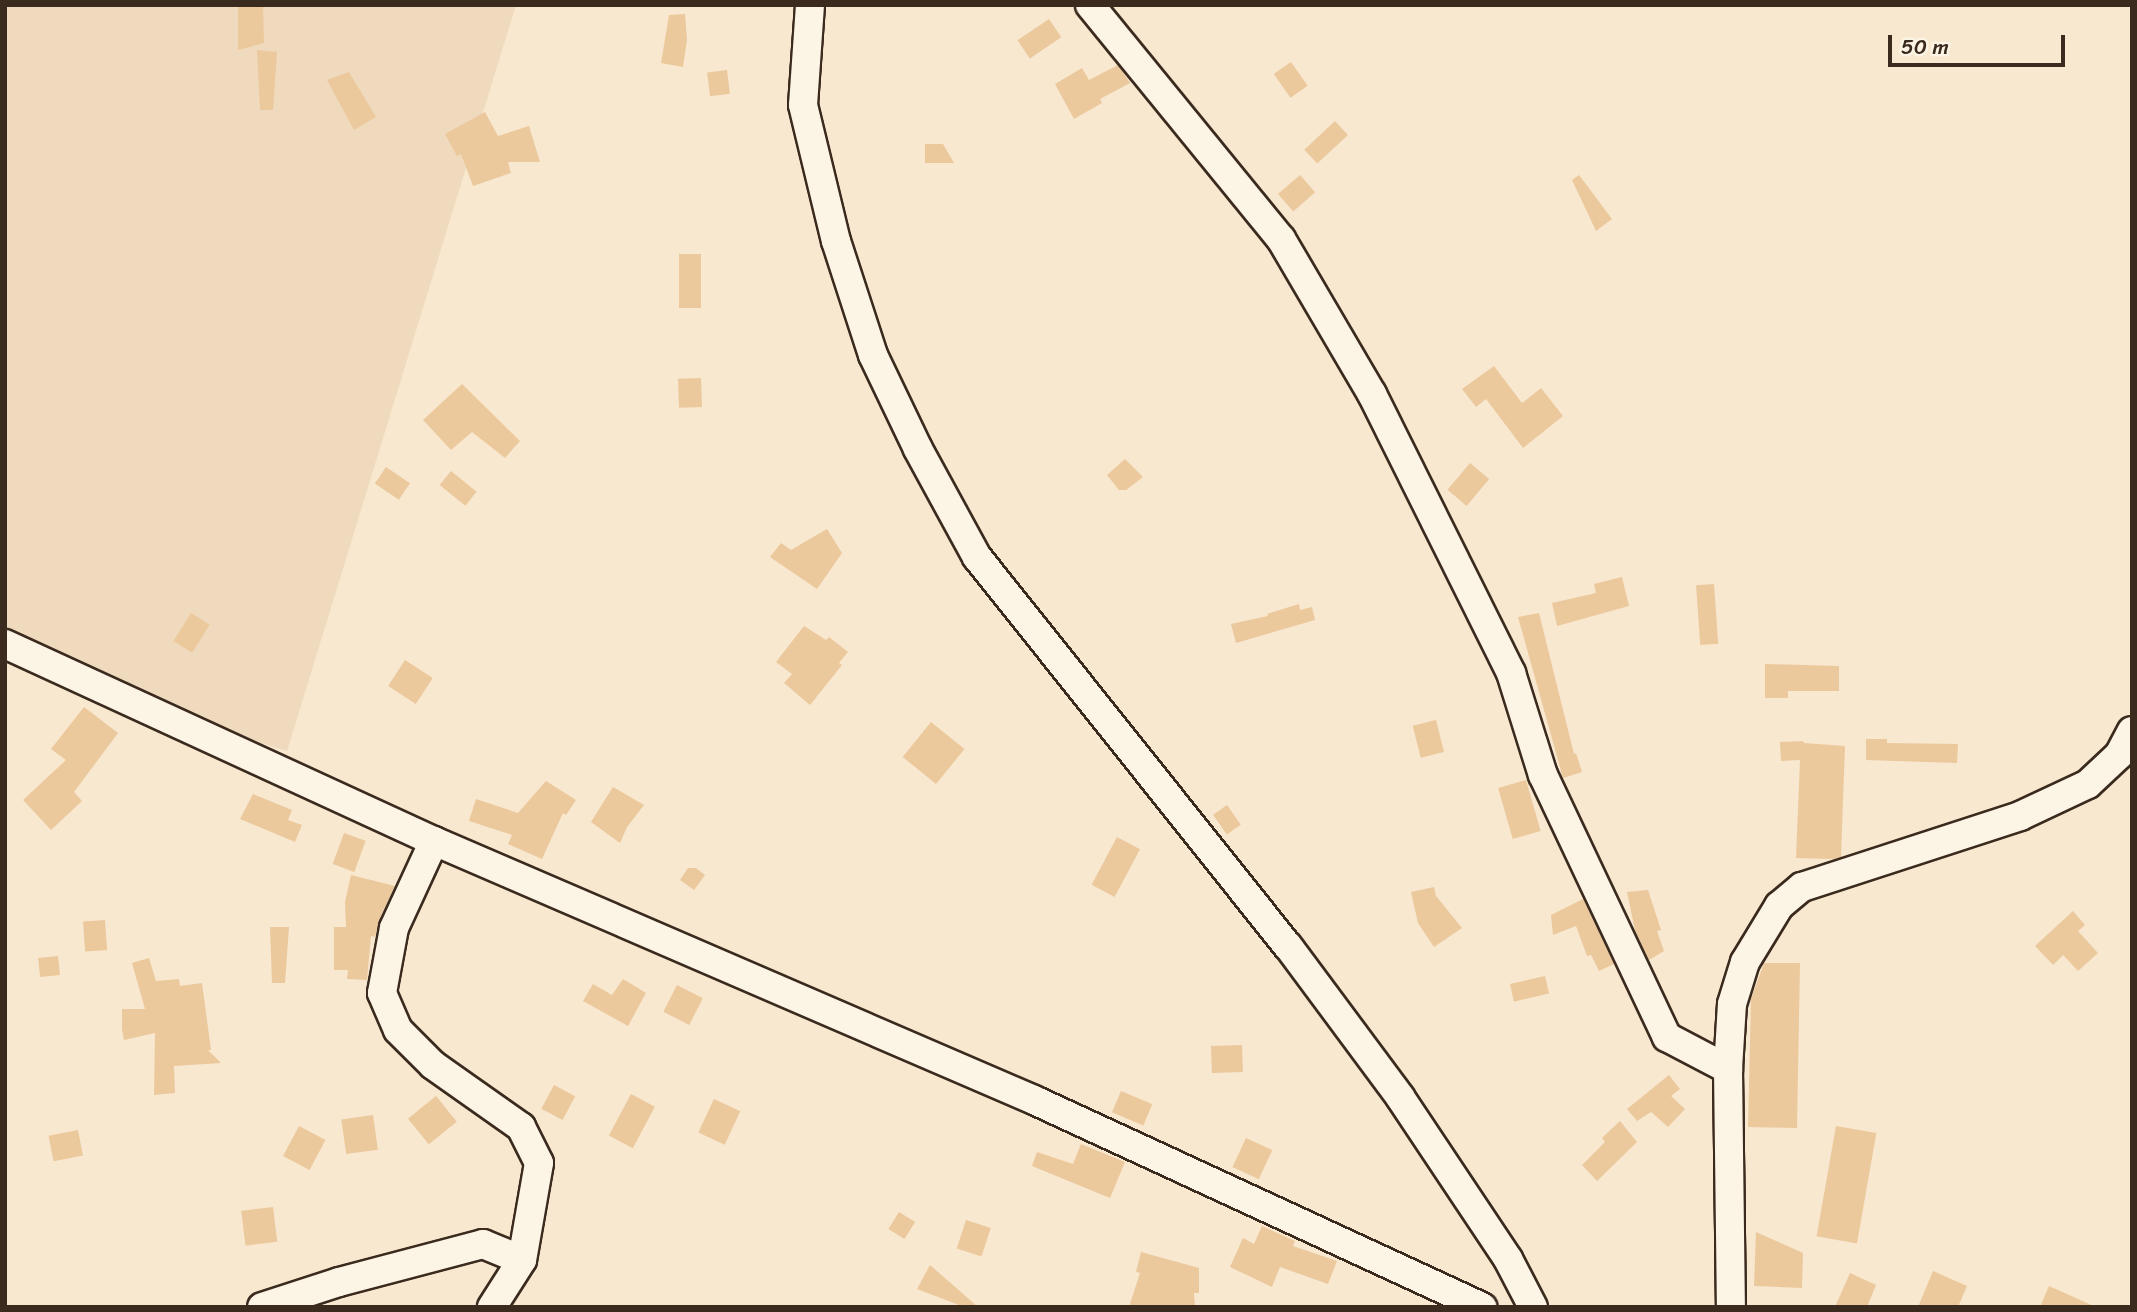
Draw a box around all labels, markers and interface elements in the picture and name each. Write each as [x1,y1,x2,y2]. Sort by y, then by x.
scale bar [1892,21,2069,65]
text: 50 m [1901,28,1949,66]

